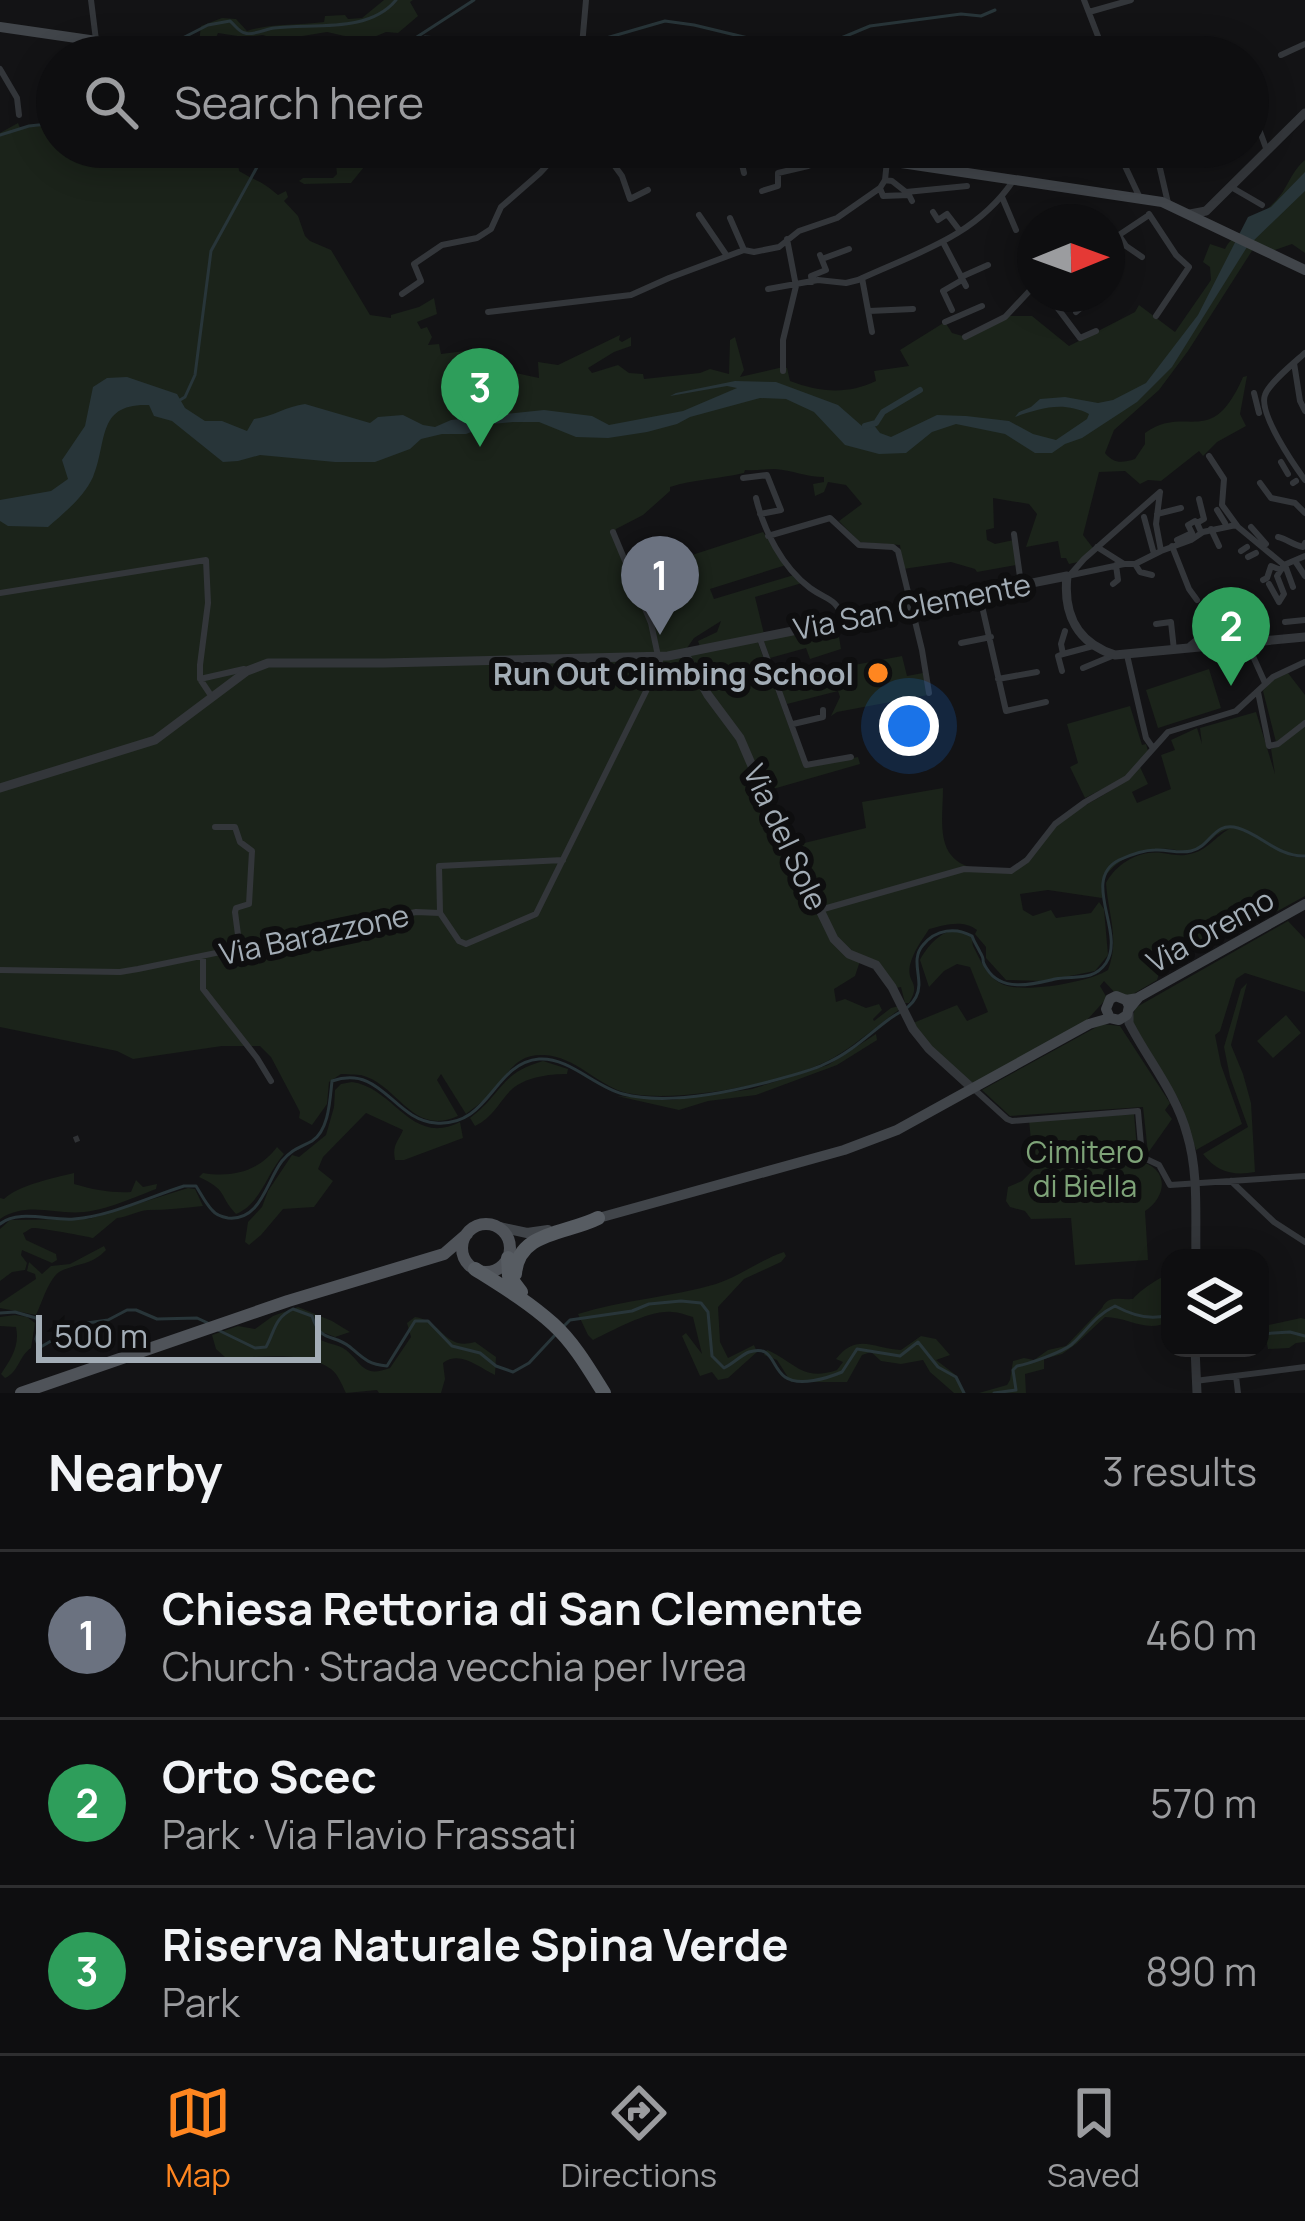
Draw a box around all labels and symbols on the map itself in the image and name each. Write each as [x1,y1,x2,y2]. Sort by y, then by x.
north arrow [1017,204,1125,312]
pin: 3 [441,348,519,447]
pin: 1 [621,536,699,635]
street label: Via San Clemente [790,563,1034,649]
pin: 2 [1192,587,1270,686]
place label: Run Out Climbing School [493,653,854,694]
marker: Run Out Climbing School [865,660,891,686]
your location [879,696,939,756]
street label: Via del Sole [734,758,838,916]
street label: Via Oremo [1139,878,1281,982]
street label: Via Barazzone [215,894,413,974]
park label: Cimitero di Biella [1026,1131,1144,1206]
scale bar [36,1309,321,1362]

